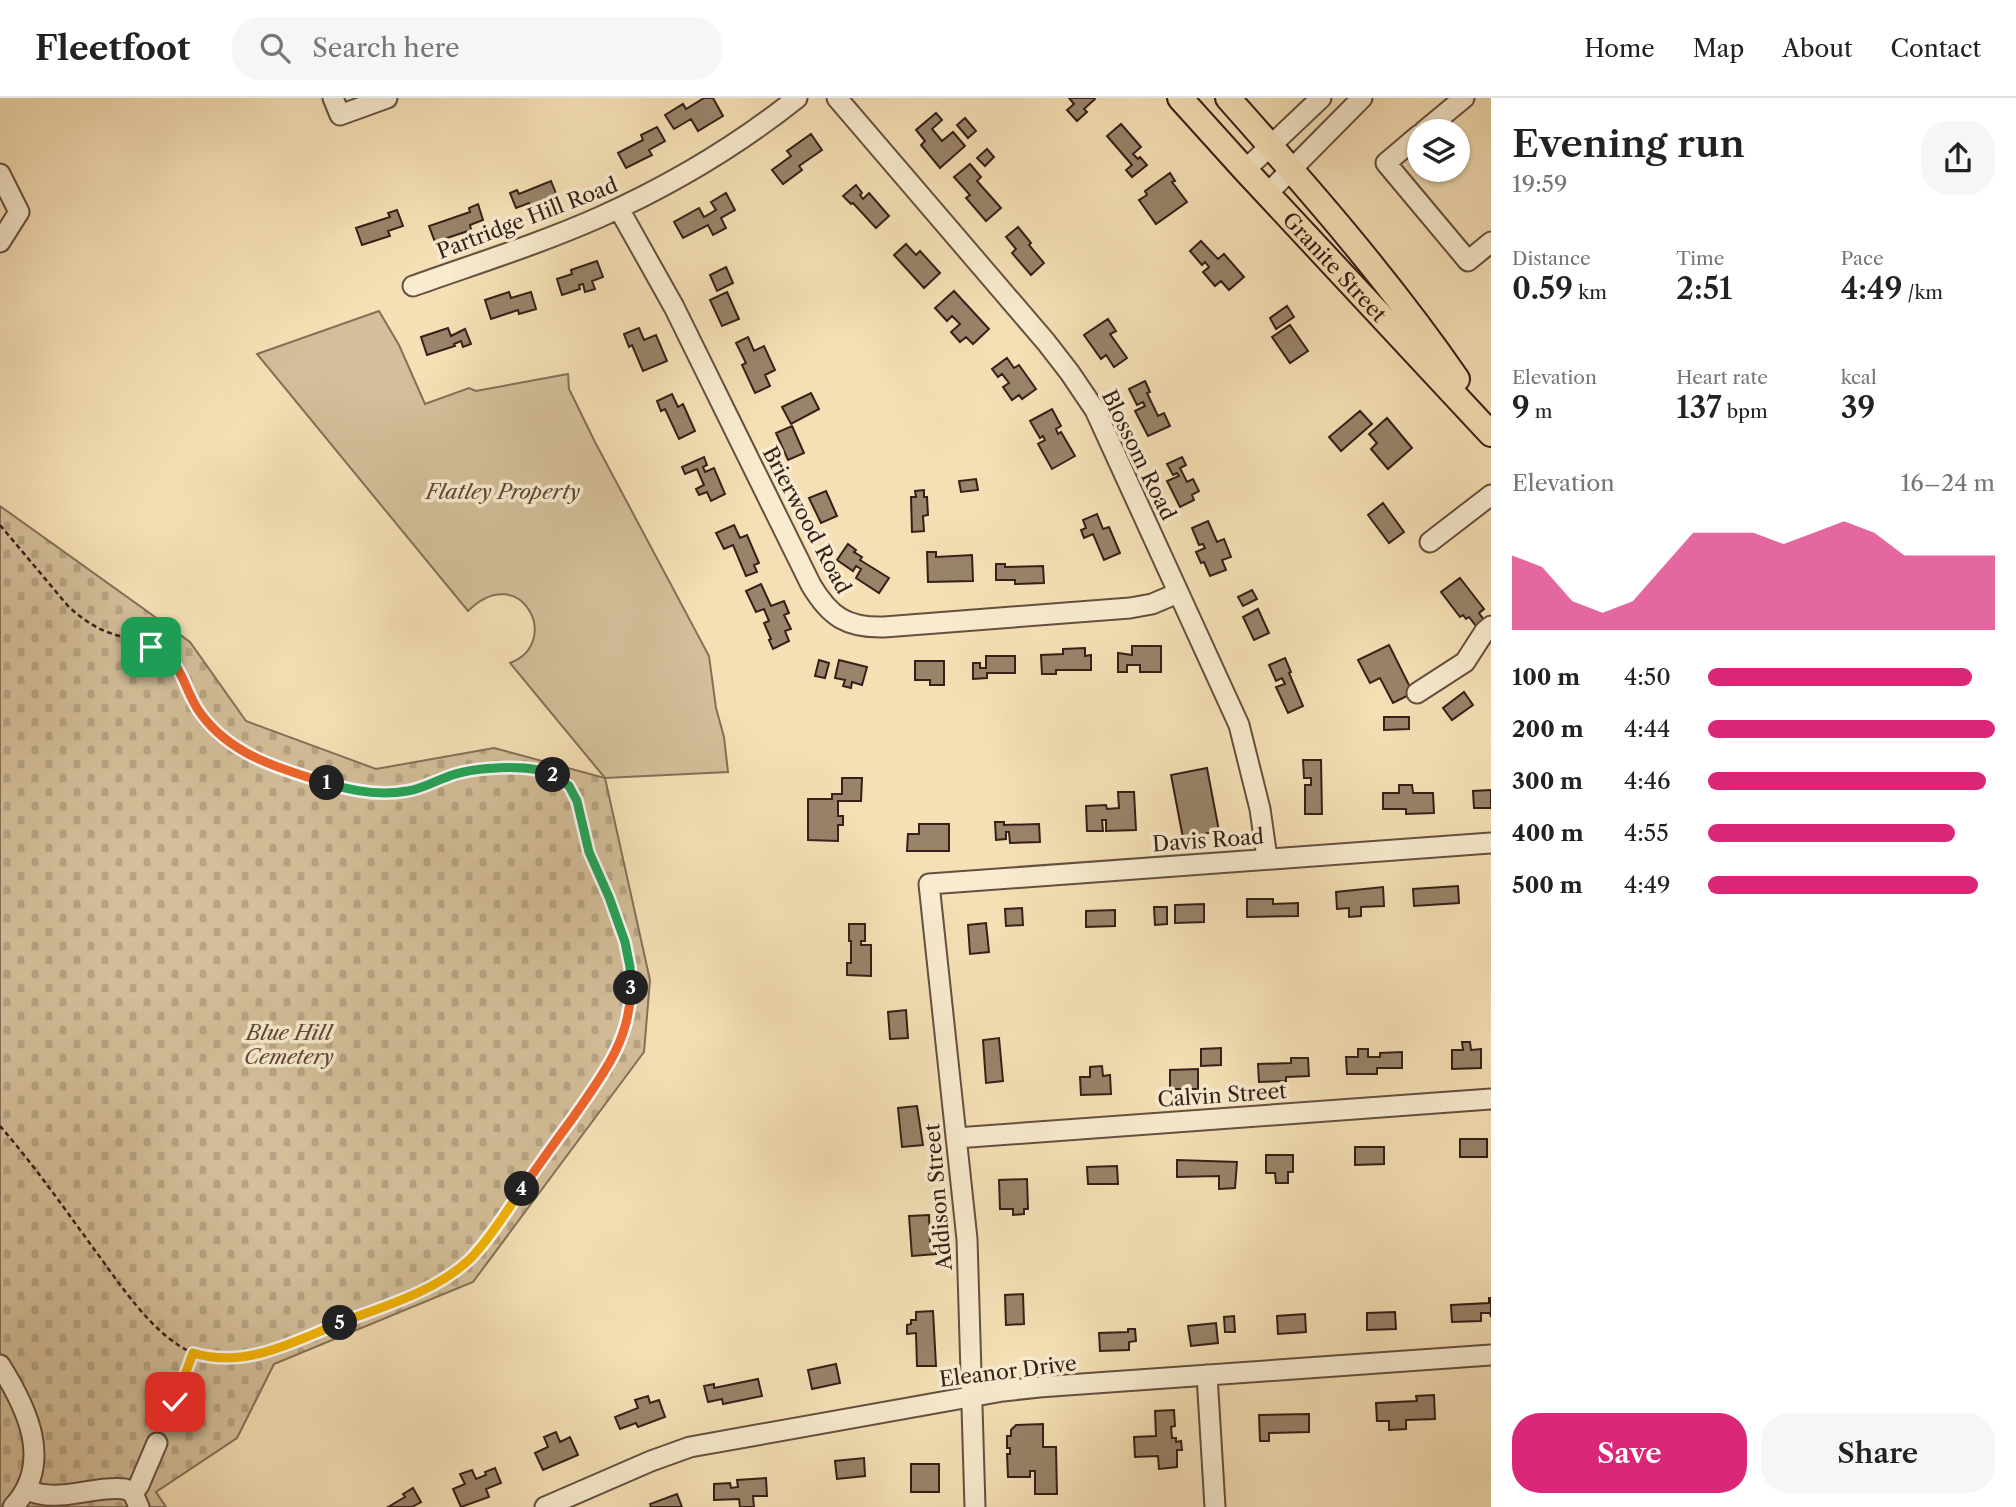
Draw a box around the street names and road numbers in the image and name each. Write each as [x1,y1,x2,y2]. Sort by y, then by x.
street label: Partridge Hill Road [433,172,621,264]
street label: Granite Street [1278,207,1392,327]
street label: Blossom Road [1097,386,1181,524]
street label: Brierwood Road [758,442,856,598]
street label: Davis Road [1151,824,1265,856]
street label: Calvin Street [1157,1078,1288,1112]
street label: Addison Street [919,1122,957,1273]
street label: Eleanor Drive [938,1350,1078,1392]

